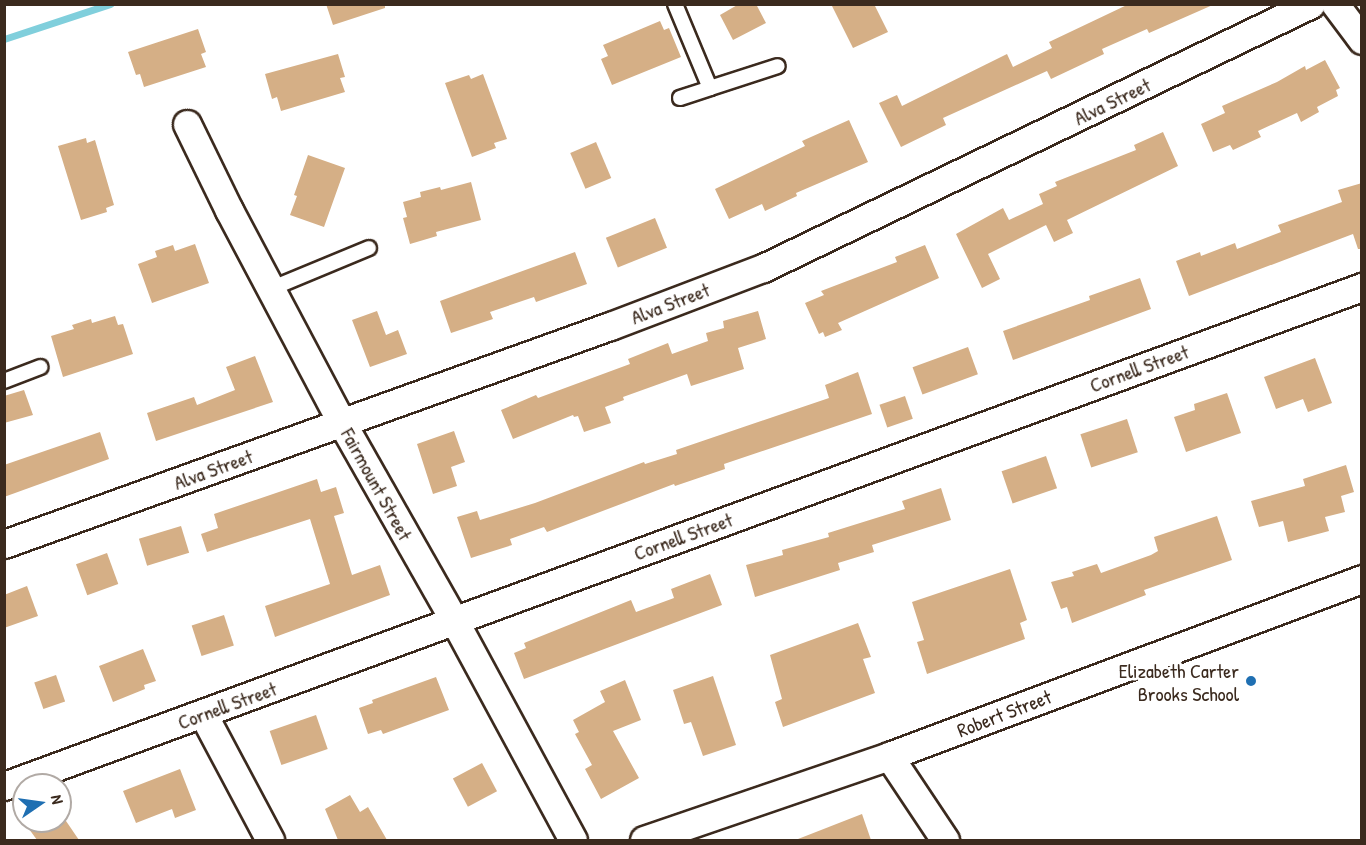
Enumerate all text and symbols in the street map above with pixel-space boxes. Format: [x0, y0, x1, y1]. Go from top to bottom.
street label: Alva Street [1070, 72, 1154, 130]
street label: Alva Street [627, 277, 713, 329]
street label: Cornell Street [1086, 339, 1192, 397]
street label: Fairmount Street [336, 424, 418, 544]
street label: Alva Street [170, 444, 256, 494]
street label: Cornell Street [630, 507, 736, 565]
place label: Elizabeth Carter Brooks School [1119, 658, 1239, 705]
marker: Elizabeth Carter Brooks School [1244, 674, 1258, 688]
street label: Cornell Street [174, 676, 280, 734]
street label: Robert Street [953, 684, 1055, 742]
north arrow [12, 773, 72, 833]
text: N [46, 793, 69, 806]

